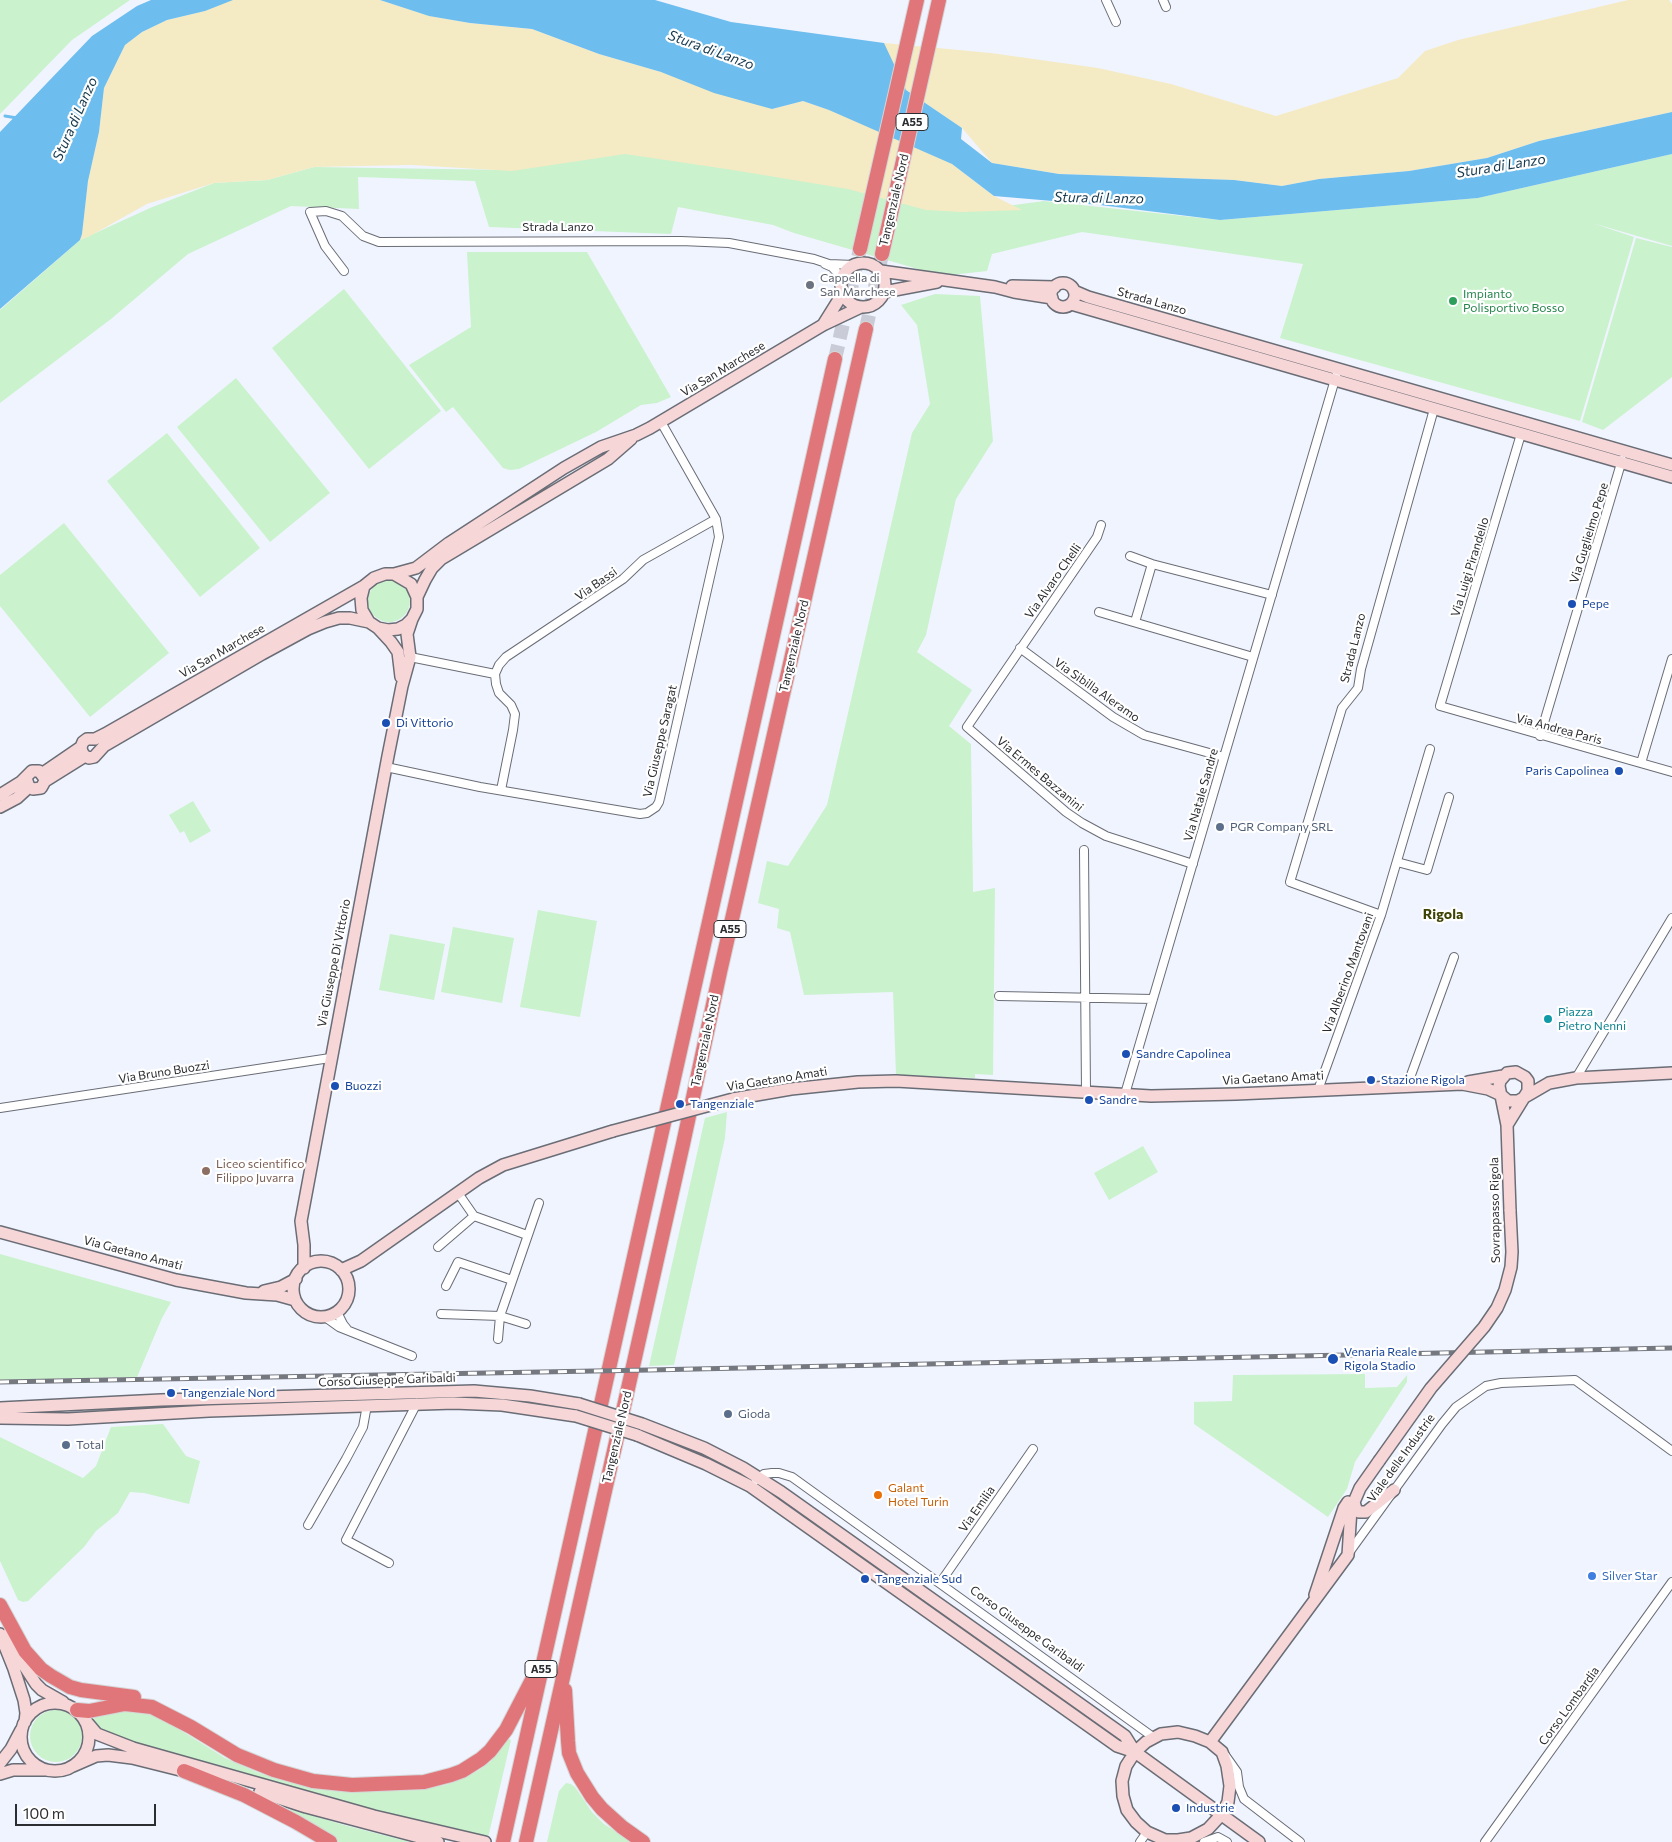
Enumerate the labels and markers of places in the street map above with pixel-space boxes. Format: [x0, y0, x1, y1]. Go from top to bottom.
place label: Cappella di San Marchese [820, 271, 896, 299]
marker: Cappella di San Marchese [804, 279, 816, 291]
place label: Impianto Polisportivo Bosso [1463, 287, 1564, 315]
marker: Impianto Polisportivo Bosso [1447, 295, 1459, 307]
place label: Pepe [1582, 597, 1609, 611]
marker: Pepe [1566, 598, 1578, 610]
place label: Di Vittorio [396, 716, 454, 730]
marker: Di Vittorio [380, 717, 392, 729]
place label: Paris Capolinea [1525, 764, 1609, 778]
marker: Paris Capolinea [1613, 765, 1625, 777]
place label: PGR Company SRL [1230, 820, 1333, 834]
marker: PGR Company SRL [1214, 821, 1226, 833]
place label: Piazza Pietro Nenni [1558, 1005, 1626, 1033]
marker: Piazza Pietro Nenni [1542, 1013, 1554, 1025]
place label: Sandre Capolinea [1136, 1047, 1231, 1061]
marker: Sandre Capolinea [1120, 1048, 1132, 1060]
place label: Stazione Rigola [1381, 1073, 1465, 1087]
marker: Stazione Rigola [1365, 1074, 1377, 1086]
place label: Buozzi [345, 1079, 382, 1093]
marker: Buozzi [329, 1080, 341, 1092]
place label: Sandre [1099, 1093, 1137, 1107]
marker: Sandre [1083, 1094, 1095, 1106]
place label: Tangenziale [690, 1097, 754, 1111]
marker: Tangenziale [674, 1098, 686, 1110]
place label: Liceo scientifico Filippo Juvarra [216, 1157, 304, 1185]
marker: Liceo scientifico Filippo Juvarra [200, 1165, 212, 1177]
place label: Venaria Reale Rigola Stadio [1344, 1345, 1417, 1373]
marker: Venaria Reale Rigola Stadio [1326, 1352, 1340, 1366]
place label: Tangenziale Nord [181, 1386, 275, 1400]
marker: Tangenziale Nord [165, 1387, 177, 1399]
place label: Gioda [738, 1407, 770, 1421]
marker: Gioda [722, 1408, 734, 1420]
place label: Total [76, 1438, 104, 1452]
marker: Total [60, 1439, 72, 1451]
place label: Galant Hotel Turin [888, 1481, 949, 1509]
marker: Galant Hotel Turin [872, 1489, 884, 1501]
place label: Silver Star [1602, 1569, 1657, 1583]
marker: Silver Star [1586, 1570, 1598, 1582]
place label: Tangenziale Sud [875, 1572, 962, 1586]
marker: Tangenziale Sud [859, 1573, 871, 1585]
place label: Industrie [1186, 1801, 1234, 1815]
marker: Industrie [1170, 1802, 1182, 1814]

